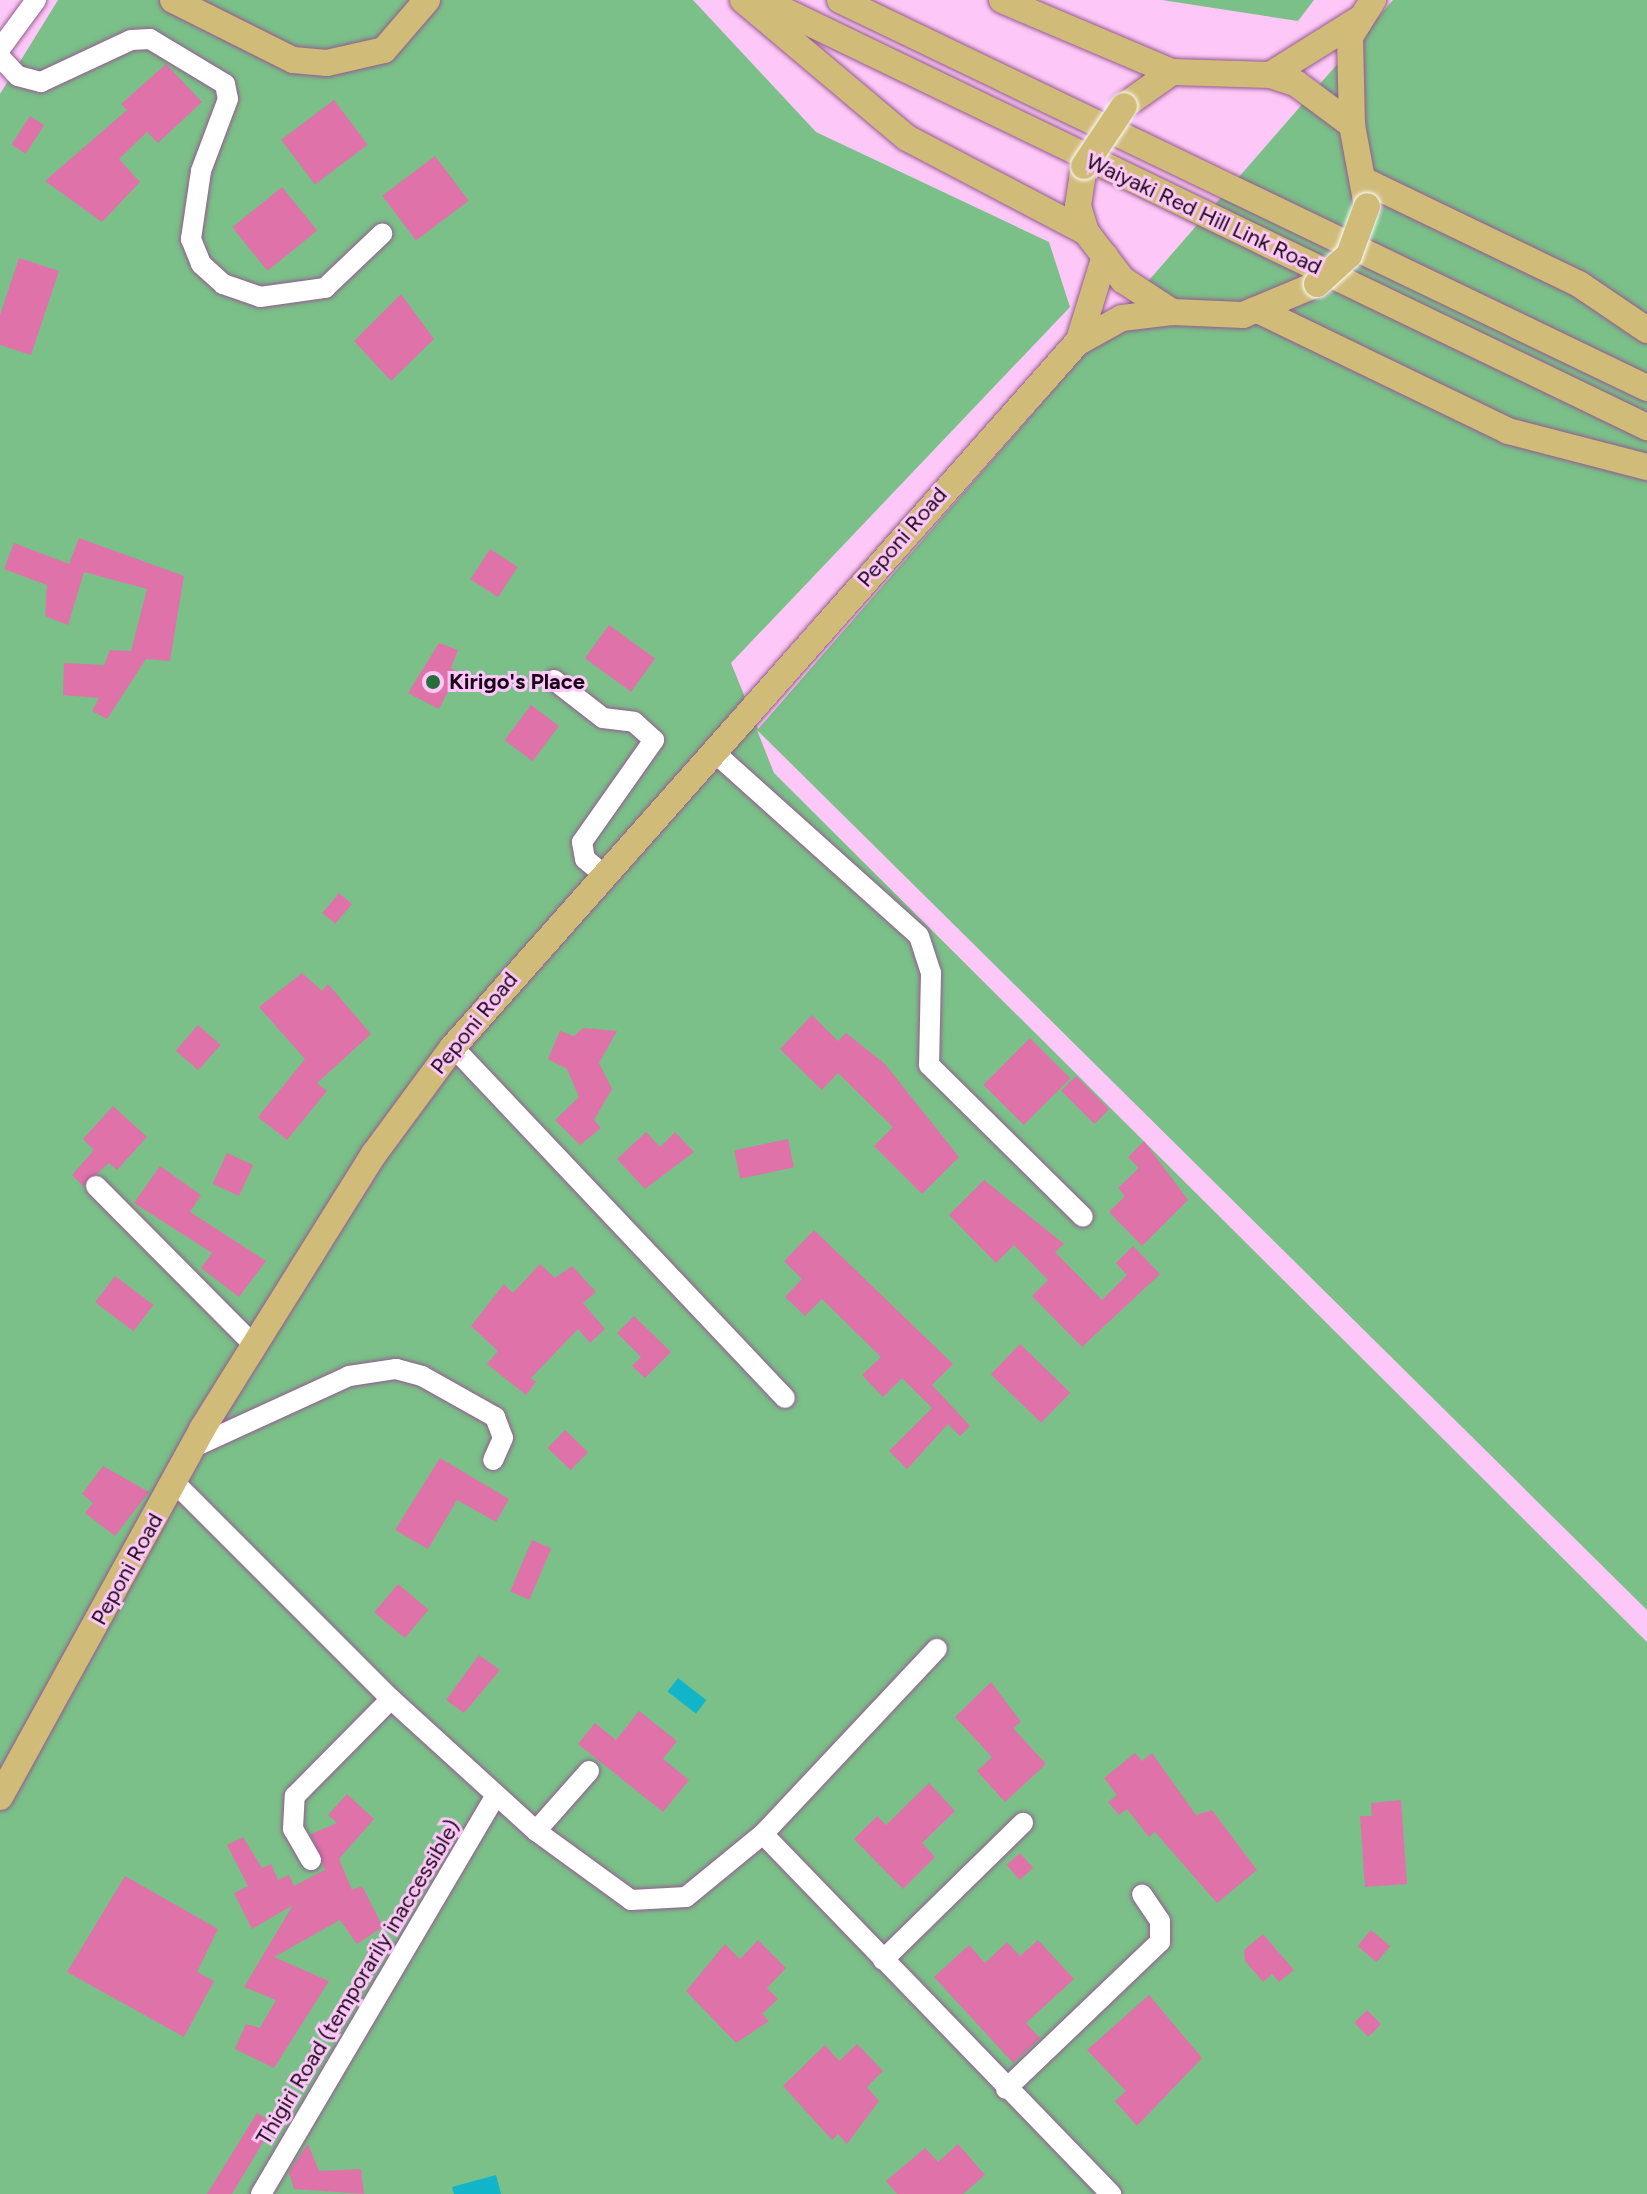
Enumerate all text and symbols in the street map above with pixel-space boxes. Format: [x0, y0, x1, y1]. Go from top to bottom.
street label: Waiyaki Red Hill Link Road [1082, 148, 1326, 280]
street label: Peponi Road [851, 482, 953, 592]
place label: Kirigo's Place [449, 669, 585, 695]
marker: Kirigo's Place [424, 673, 442, 691]
street label: Peponi Road [425, 967, 523, 1079]
street label: Peponi Road [85, 1508, 169, 1630]
street label: Thigiri Road (temporarily inaccessible) [250, 1815, 466, 2149]

